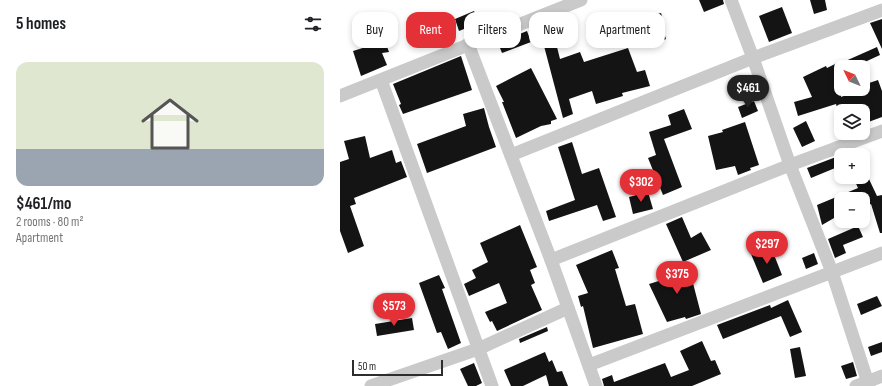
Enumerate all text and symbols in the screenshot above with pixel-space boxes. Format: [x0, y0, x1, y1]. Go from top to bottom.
chip: Buy [352, 12, 398, 48]
chip: Rent [406, 12, 456, 48]
chip: Filters [464, 12, 521, 48]
chip: New [529, 12, 578, 48]
chip: Apartment [586, 12, 665, 48]
icon: filters [302, 13, 324, 35]
text: 5 homes [16, 14, 66, 34]
north arrow [834, 60, 870, 96]
map controls [834, 60, 870, 228]
pin: $461 [724, 75, 772, 109]
text: $461 [736, 80, 760, 96]
icon: home [134, 88, 206, 160]
button: layers [834, 104, 870, 140]
button: + [834, 148, 870, 184]
pin: $302 [617, 169, 665, 203]
text: $302 [629, 174, 653, 190]
button: − [834, 192, 870, 228]
text: $461/mo [16, 194, 71, 214]
text: 2 rooms · 80 m² [16, 214, 83, 230]
text: Apartment [16, 230, 63, 246]
pin: $297 [743, 231, 791, 265]
text: $297 [755, 236, 779, 252]
pin: $375 [653, 261, 701, 295]
text: $375 [665, 266, 689, 282]
pin: $573 [370, 293, 418, 327]
text: $573 [382, 298, 406, 314]
scale bar [352, 358, 443, 377]
text: 50 m [358, 360, 376, 373]

